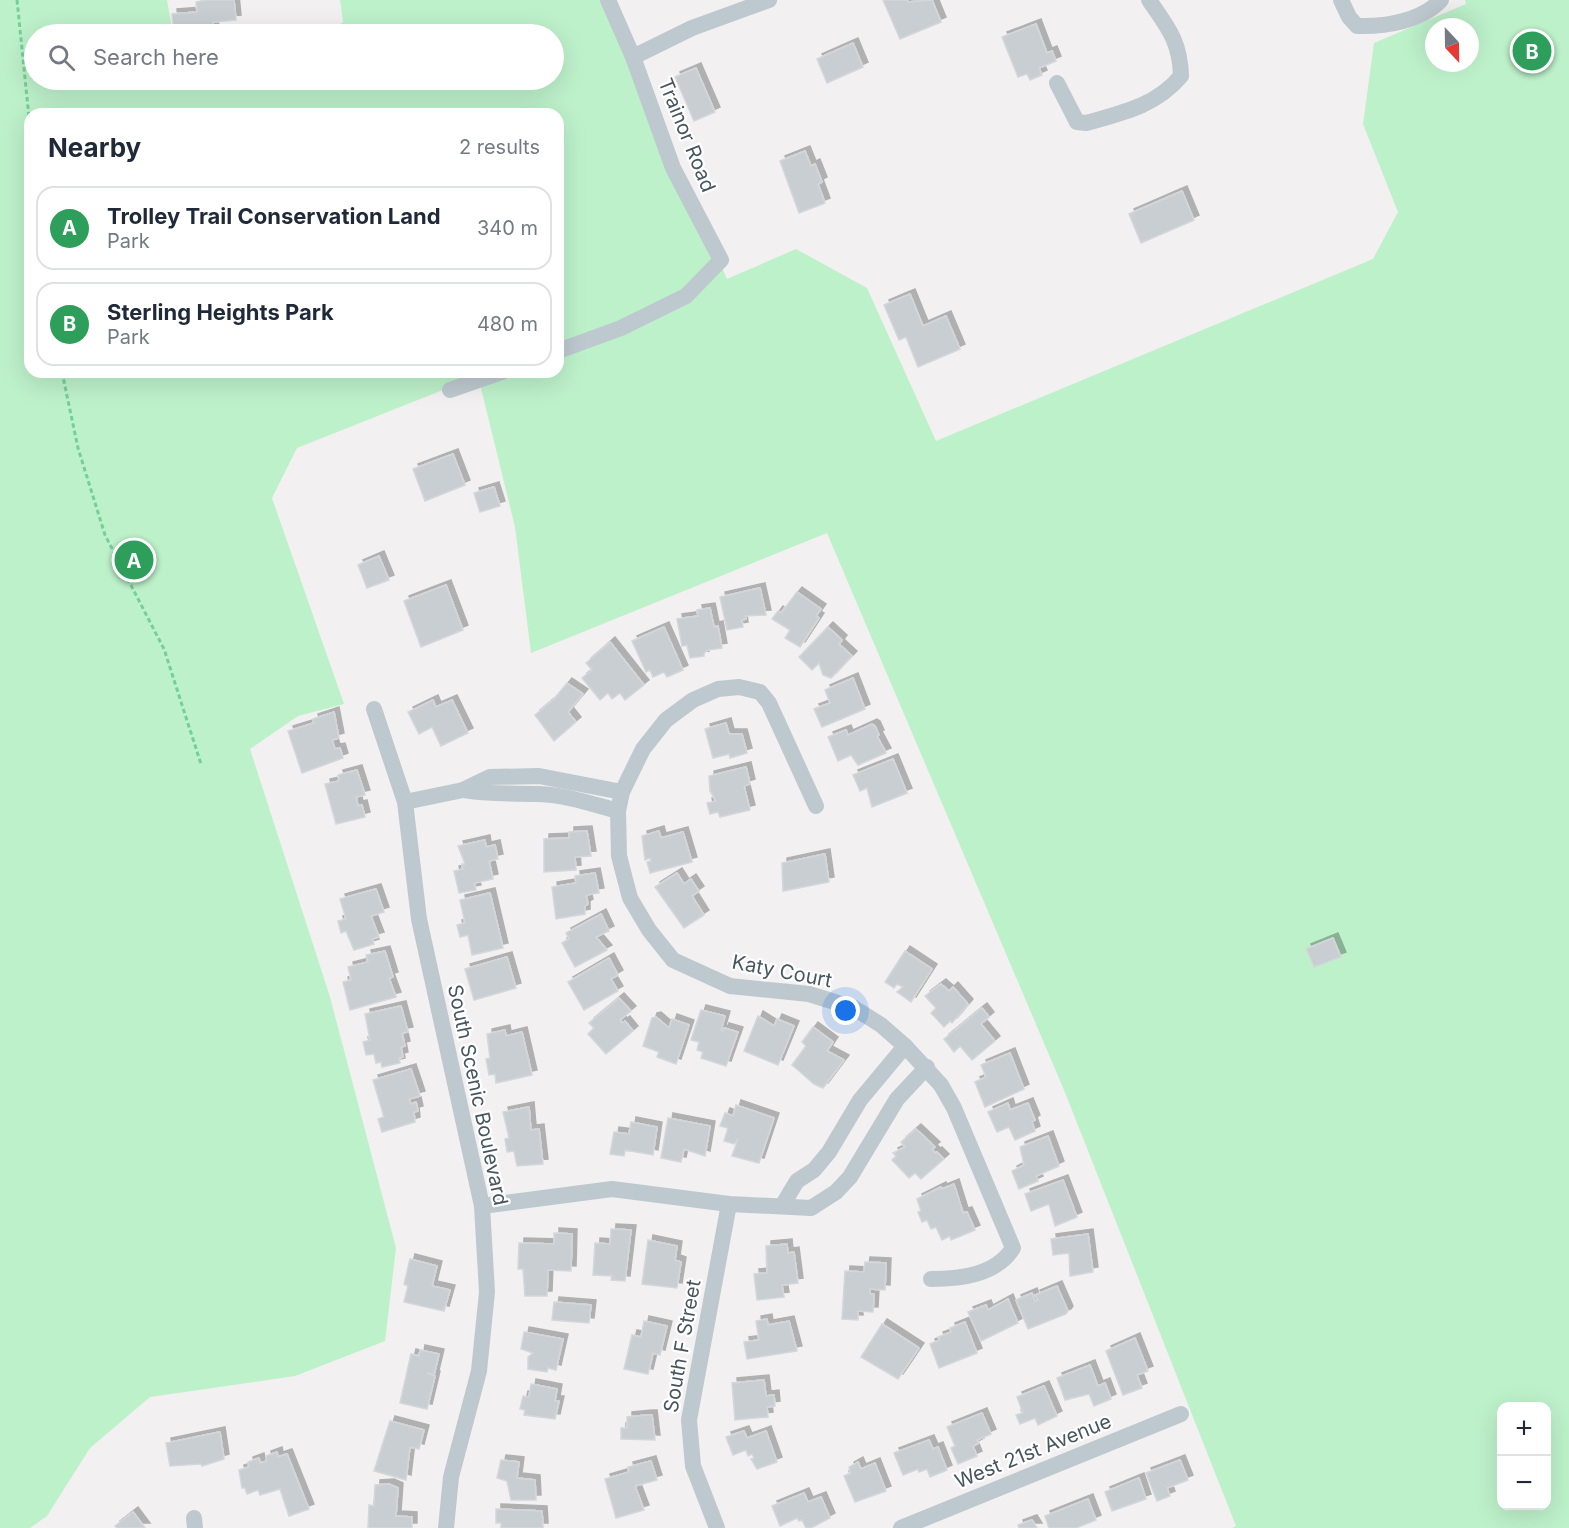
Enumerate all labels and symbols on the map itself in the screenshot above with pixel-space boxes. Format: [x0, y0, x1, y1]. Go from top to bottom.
north arrow [1425, 18, 1479, 72]
pin: B [1512, 28, 1552, 74]
street label: Trainor Road [653, 75, 721, 195]
pin: A [114, 538, 154, 582]
street label: Katy Court [730, 950, 834, 993]
street label: South Scenic Boulevard [443, 982, 513, 1208]
your location [831, 996, 860, 1025]
street label: South F Street [659, 1277, 706, 1414]
street label: West 21st Avenue [951, 1409, 1115, 1493]

